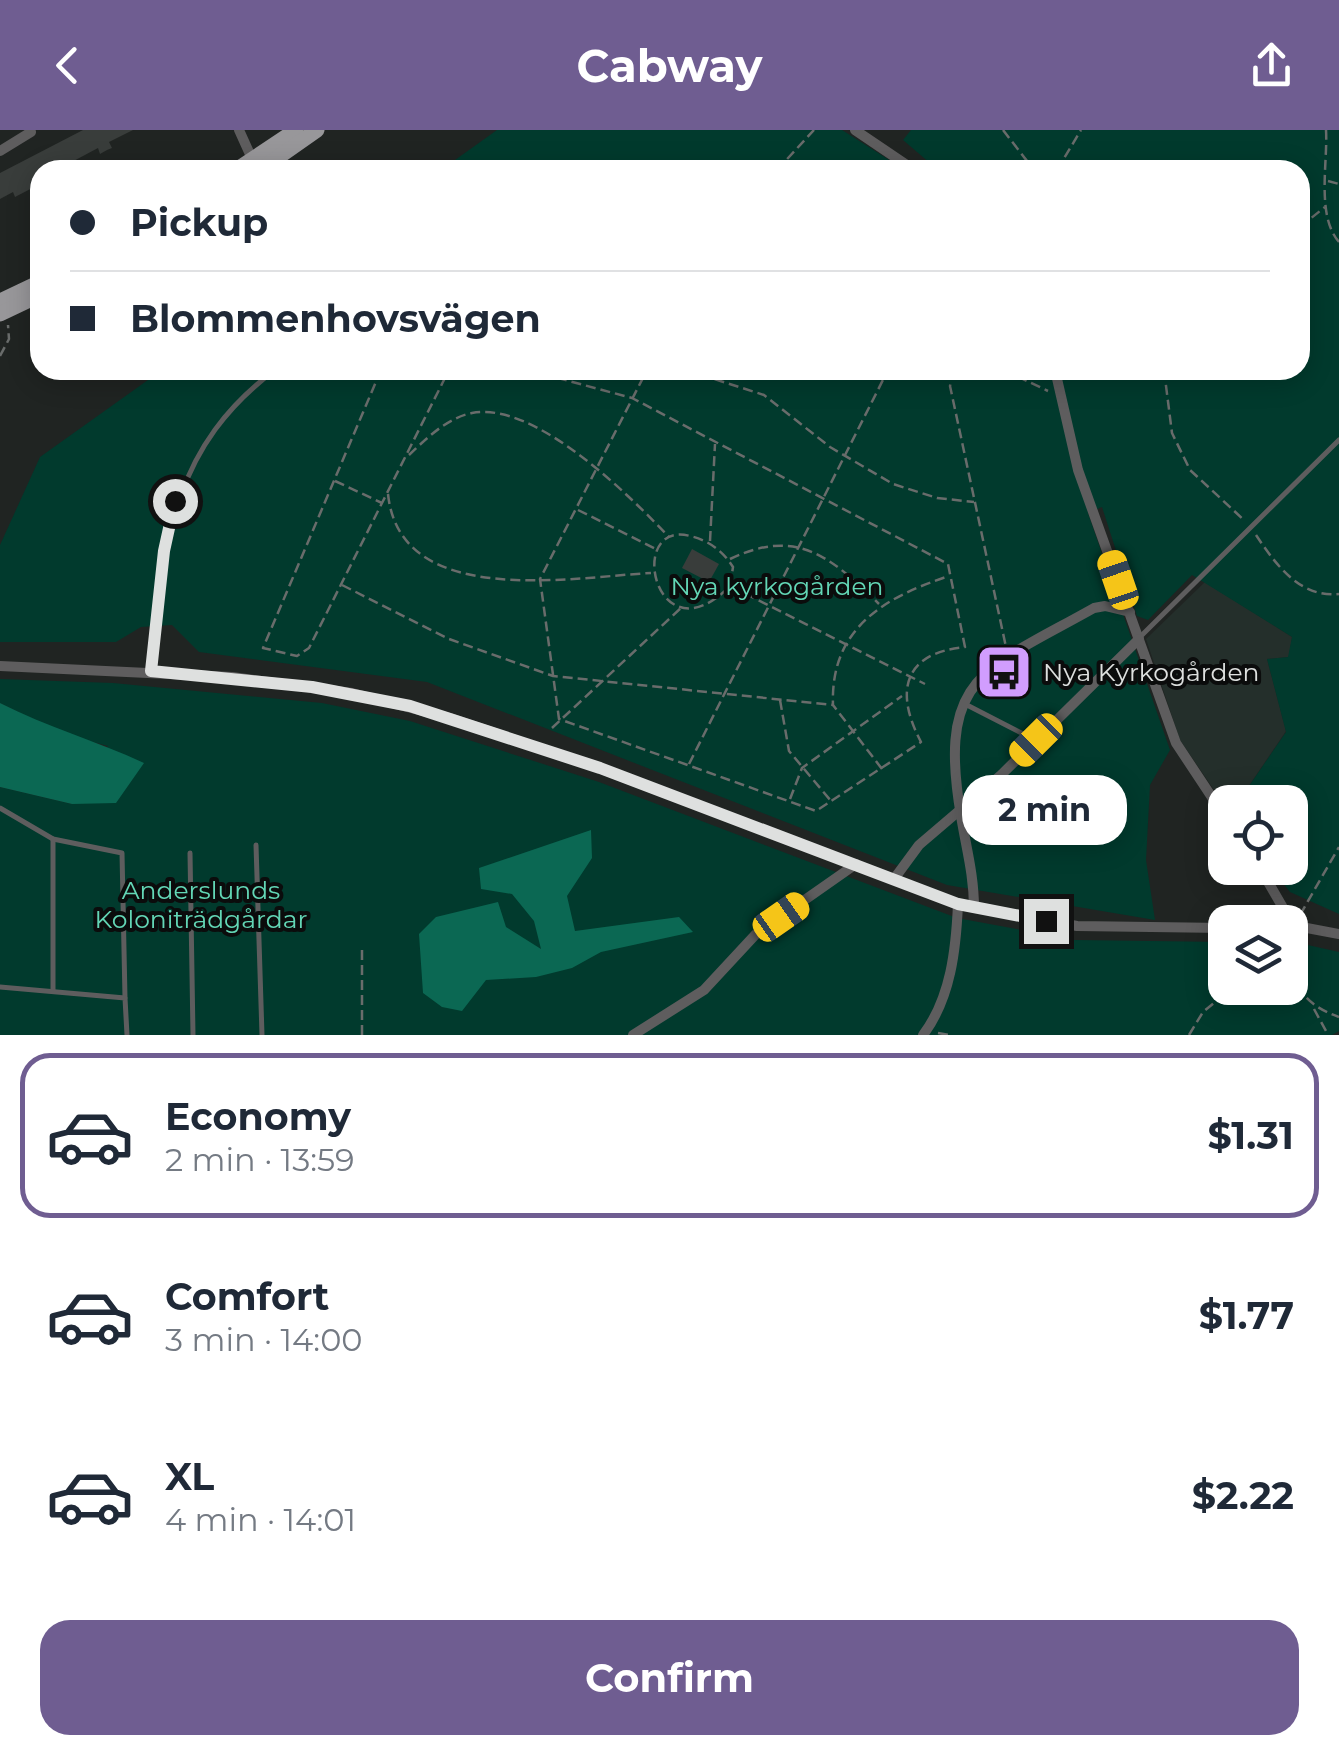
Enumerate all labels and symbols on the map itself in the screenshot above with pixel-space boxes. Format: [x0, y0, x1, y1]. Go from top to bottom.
route start [153, 479, 198, 524]
car [1094, 547, 1142, 613]
park label: Nya kyrkogården [670, 571, 884, 601]
bus stop icon: Nya Kyrkogården [974, 642, 1034, 702]
place label: Nya Kyrkogården [1043, 657, 1259, 687]
car [1004, 708, 1068, 772]
callout: 2 min [964, 776, 1128, 846]
park label: Anderslunds Koloniträdgårdar [95, 875, 307, 934]
car [748, 888, 814, 946]
route end [1024, 899, 1069, 944]

